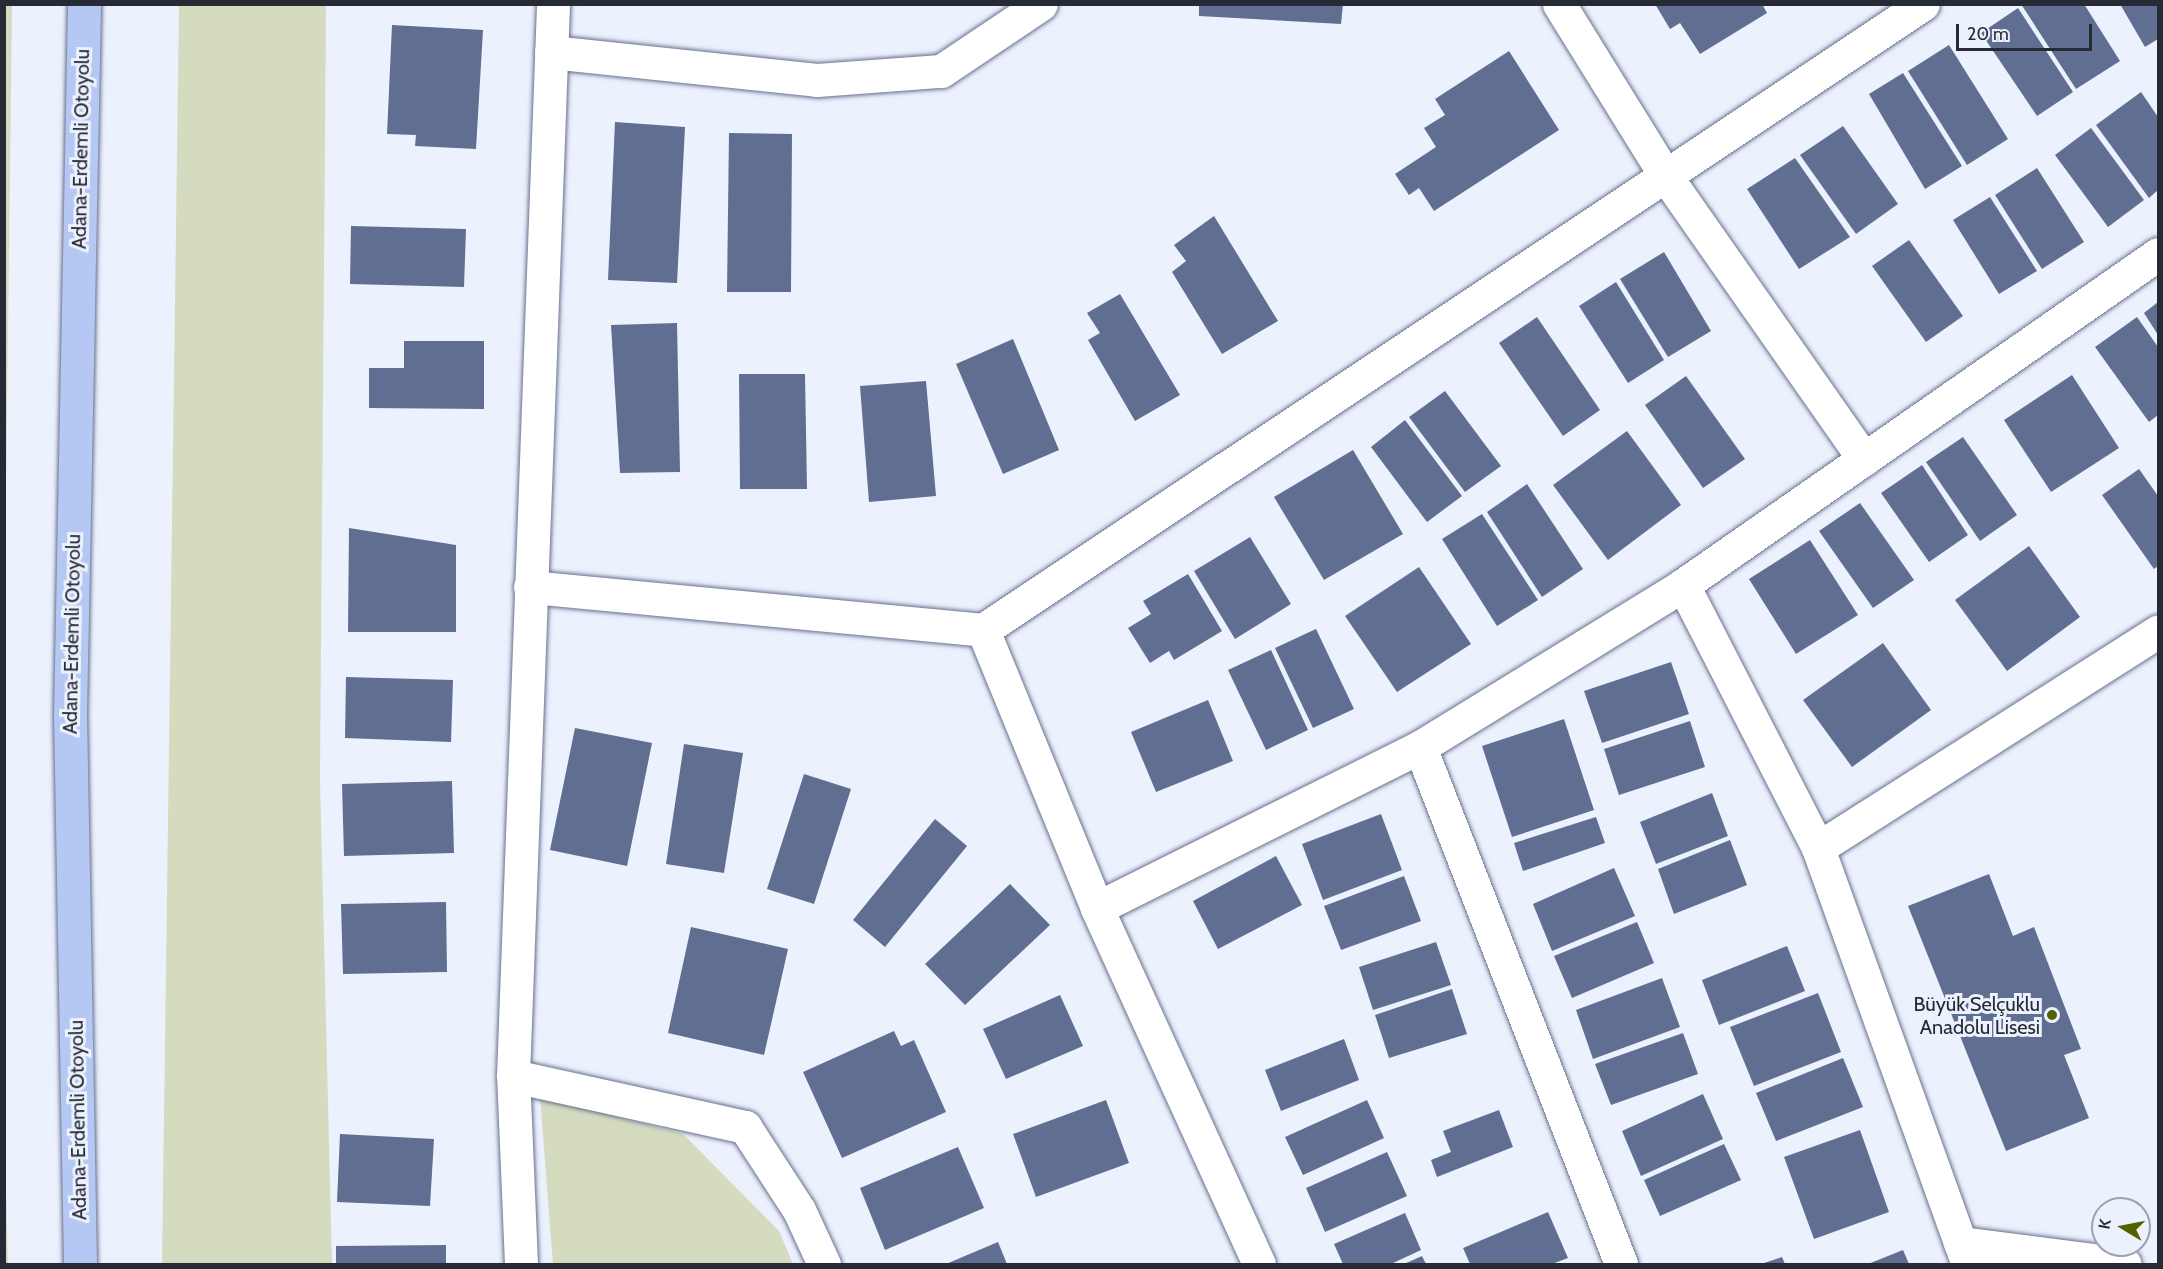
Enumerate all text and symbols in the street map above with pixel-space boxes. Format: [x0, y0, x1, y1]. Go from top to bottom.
scale bar [1959, 12, 2096, 50]
text: 20 m [1967, 23, 2009, 45]
street label: Adana-Erdemli Otoyolu [67, 49, 95, 249]
street label: Adana-Erdemli Otoyolu [58, 534, 86, 734]
place label: Büyük Selçuklu Anadolu Lisesi [1913, 992, 2040, 1039]
marker: Büyük Selçuklu Anadolu Lisesi [2045, 1008, 2059, 1022]
street label: Adana-Erdemli Otoyolu [64, 1020, 92, 1220]
north arrow [2091, 1197, 2151, 1257]
text: K [2095, 1218, 2115, 1231]

